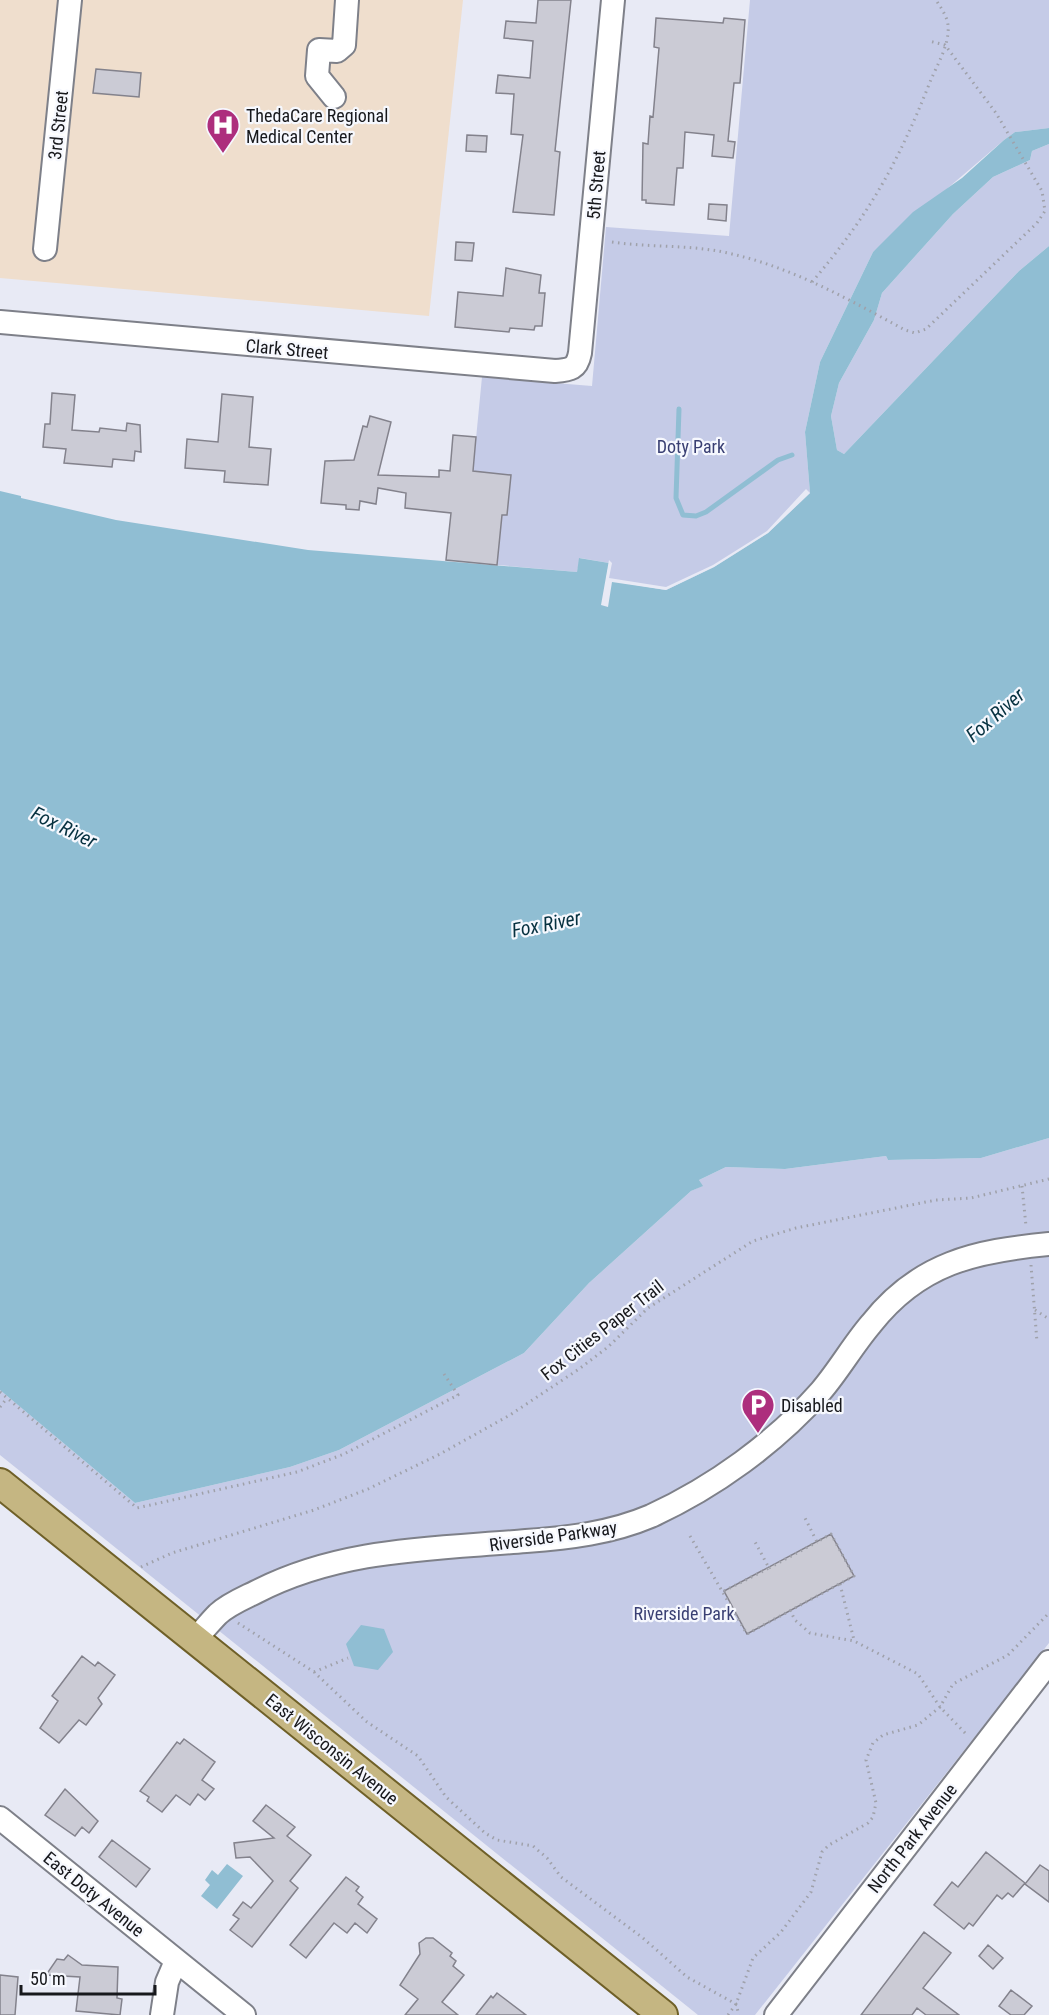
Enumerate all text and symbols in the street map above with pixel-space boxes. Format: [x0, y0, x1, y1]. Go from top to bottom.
street label: 3rd Street [44, 89, 72, 161]
place label: ThedaCare Regional Medical Center [246, 105, 388, 147]
hospital icon: ThedaCare Regional Medical Center [205, 107, 241, 154]
street label: 5th Street [583, 150, 609, 220]
street label: Clark Street [245, 335, 329, 363]
park label: Doty Park [657, 436, 725, 457]
water label: Fox River [961, 682, 1030, 747]
water label: Fox River [27, 801, 102, 854]
water label: Fox River [510, 905, 584, 942]
street label: Fox Cities Paper Trail [537, 1276, 667, 1384]
parking icon: Disabled [740, 1387, 776, 1434]
place label: Disabled [781, 1395, 843, 1416]
street label: Riverside Parkway [488, 1517, 619, 1555]
park label: Riverside Park [633, 1603, 735, 1624]
street label: East Wisconsin Avenue [262, 1689, 402, 1809]
street label: North Park Avenue [863, 1779, 961, 1897]
street label: East Doty Avenue [39, 1847, 149, 1941]
scale bar [21, 1958, 154, 1996]
text: 50 m [30, 1968, 65, 1989]

